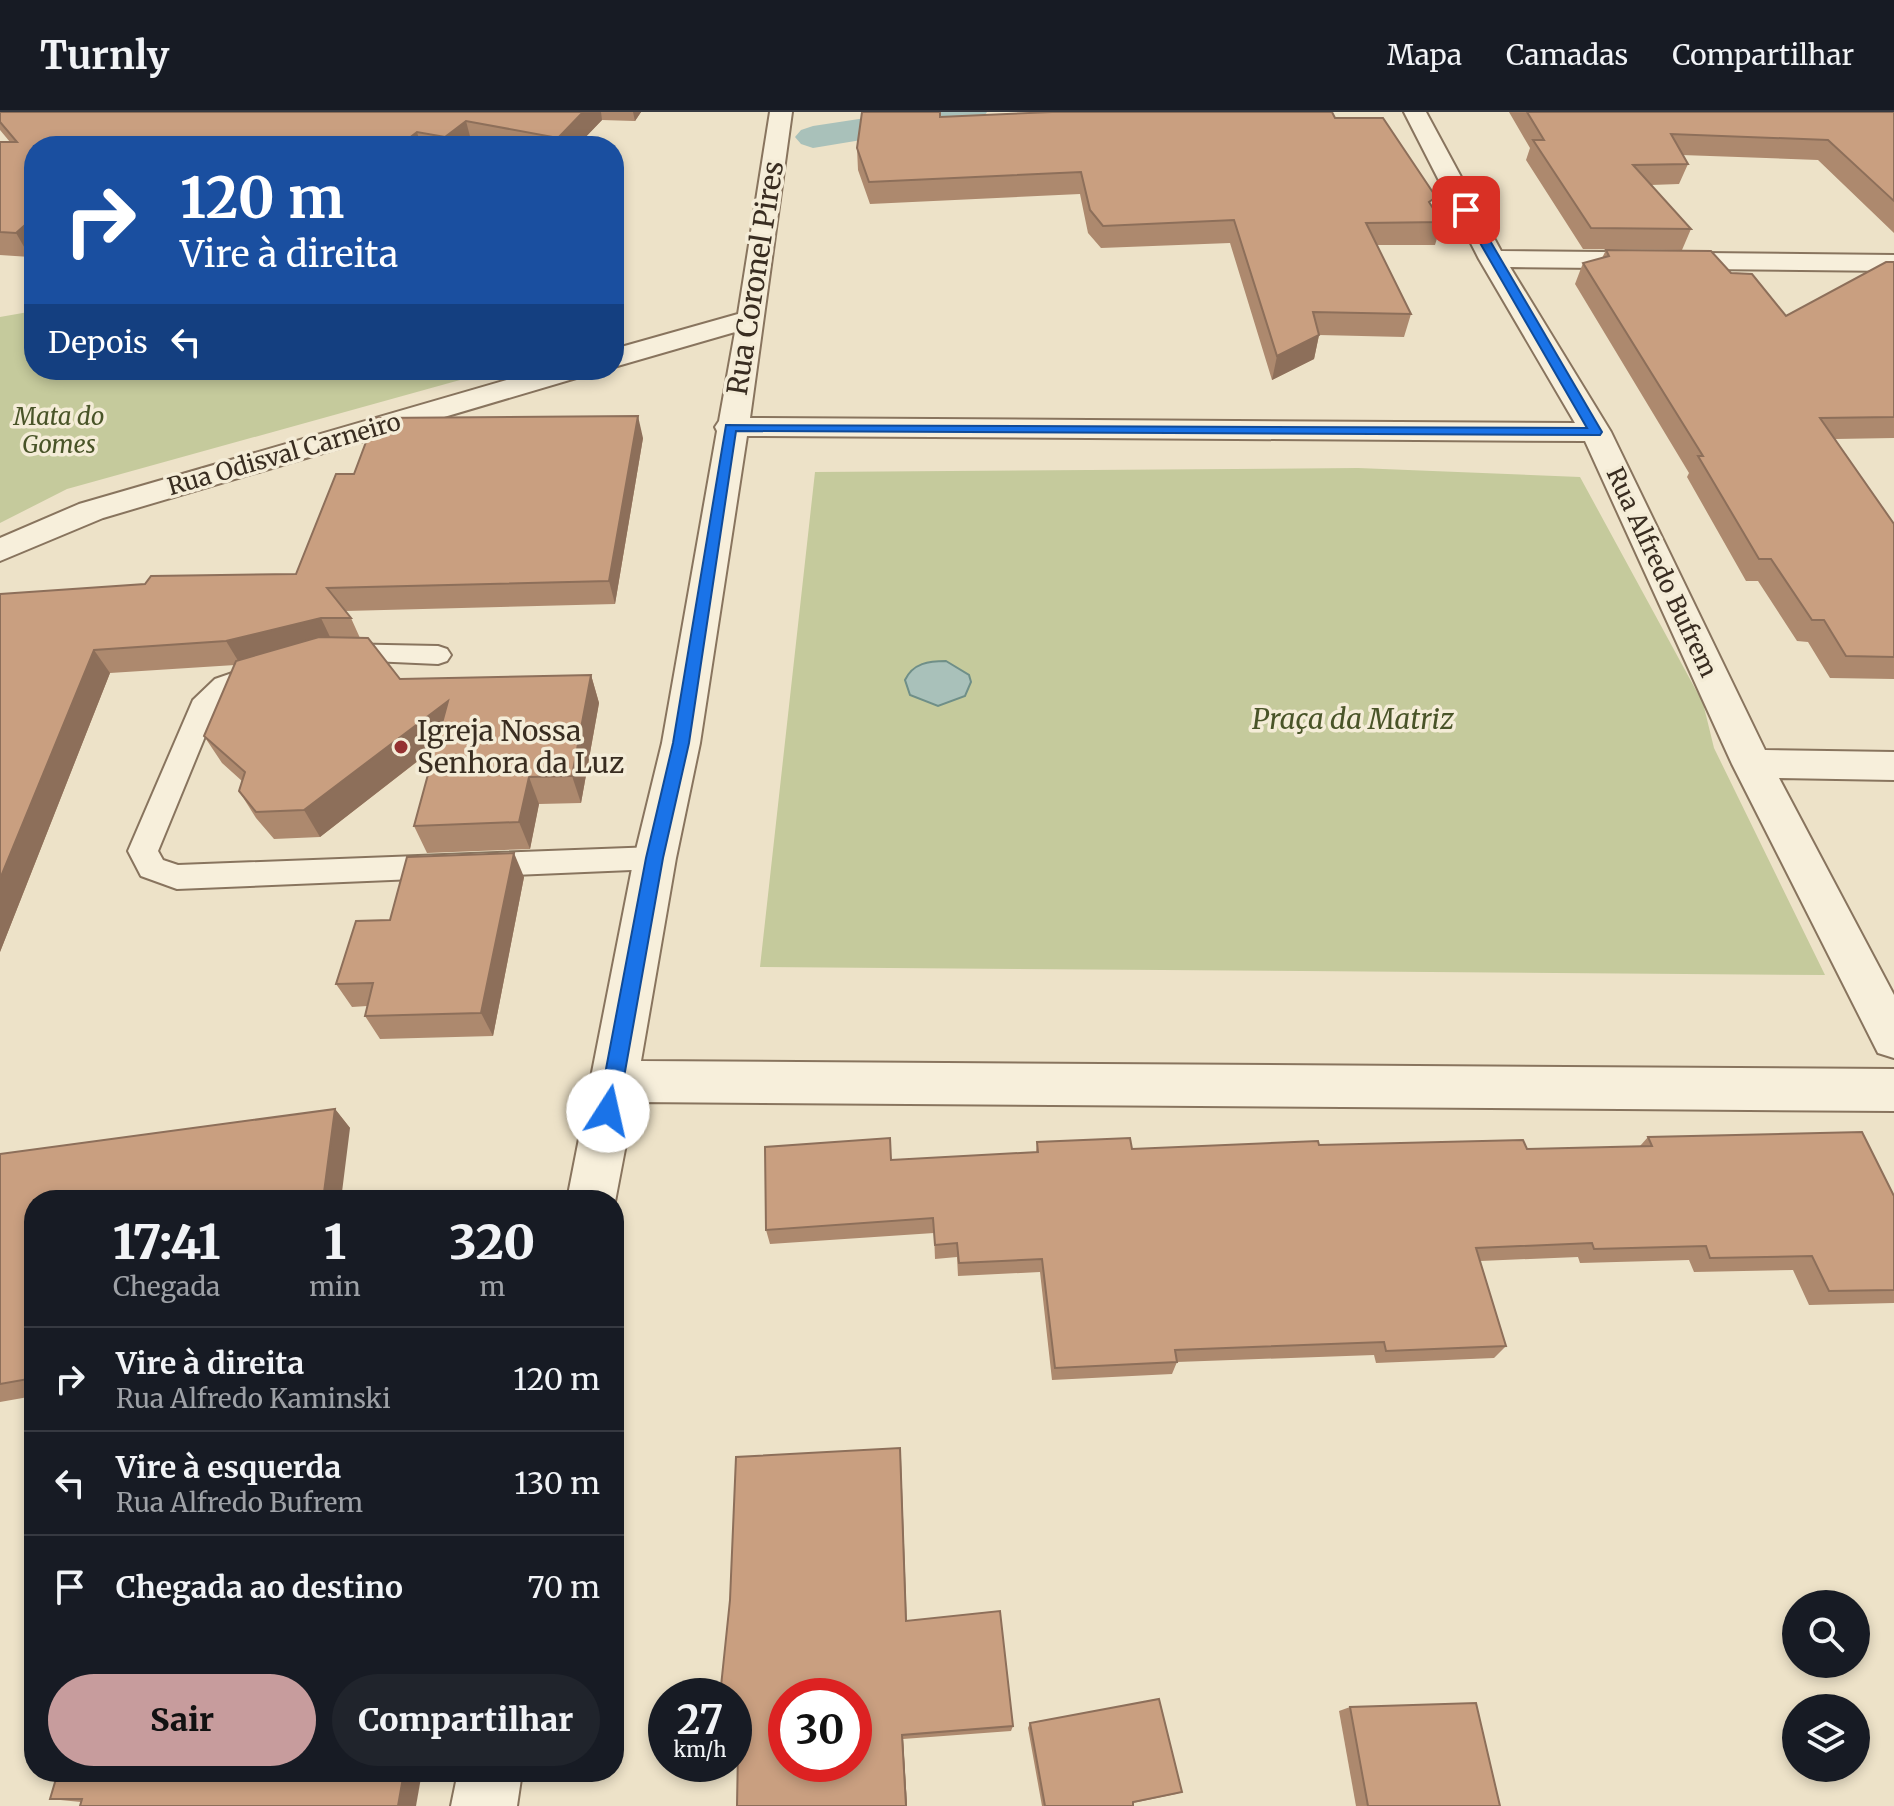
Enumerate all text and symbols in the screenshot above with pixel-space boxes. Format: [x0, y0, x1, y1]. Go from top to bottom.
text: Turnly [40, 32, 169, 79]
text: Mapa [1387, 37, 1462, 73]
text: Camadas [1506, 37, 1628, 73]
text: Compartilhar [1672, 37, 1854, 73]
street label: Rua Coronel Pires [719, 158, 791, 398]
text: 120 m [180, 163, 344, 233]
icon: right [48, 168, 152, 272]
pin [1432, 176, 1500, 244]
icon: arrive [1444, 188, 1488, 232]
text: Vire à direita [180, 232, 398, 277]
icon: left [164, 320, 208, 364]
text: Depois [48, 323, 148, 361]
park label: Mata do Gomes [13, 401, 104, 460]
street label: Rua Odisval Carneiro [164, 406, 404, 502]
street label: Rua Alfredo Bufrem [1600, 462, 1724, 682]
park label: Praça da Matriz [1252, 701, 1455, 737]
place label: Igreja Nossa Senhora da Luz [417, 713, 624, 781]
marker: Igreja Nossa Senhora da Luz [392, 738, 410, 756]
position arrow [566, 1069, 650, 1153]
text: 17:41 [113, 1212, 220, 1272]
text: 1 [324, 1212, 346, 1272]
text: 320 [449, 1212, 535, 1272]
text: Chegada [113, 1270, 220, 1303]
text: min [309, 1270, 361, 1303]
text: m [479, 1270, 505, 1303]
text: Vire à direita [116, 1344, 304, 1382]
icon: right [48, 1357, 92, 1401]
text: 120 m [513, 1360, 600, 1398]
text: Rua Alfredo Kaminski [116, 1382, 391, 1415]
text: Vire à esquerda [116, 1448, 341, 1486]
icon: left [48, 1461, 92, 1505]
text: 130 m [514, 1464, 600, 1502]
text: Rua Alfredo Bufrem [116, 1486, 363, 1519]
icon: arrive [48, 1565, 92, 1609]
text: Chegada ao destino [116, 1568, 403, 1606]
text: 70 m [527, 1568, 600, 1606]
map controls [1782, 1590, 1870, 1782]
button: search [1782, 1590, 1870, 1678]
button: Sair [48, 1674, 316, 1766]
button: Compartilhar [332, 1674, 600, 1766]
speed limit sign: 30 [768, 1678, 872, 1782]
button: layers [1782, 1694, 1870, 1782]
text: 27 [677, 1695, 723, 1745]
text: km/h [674, 1737, 726, 1762]

